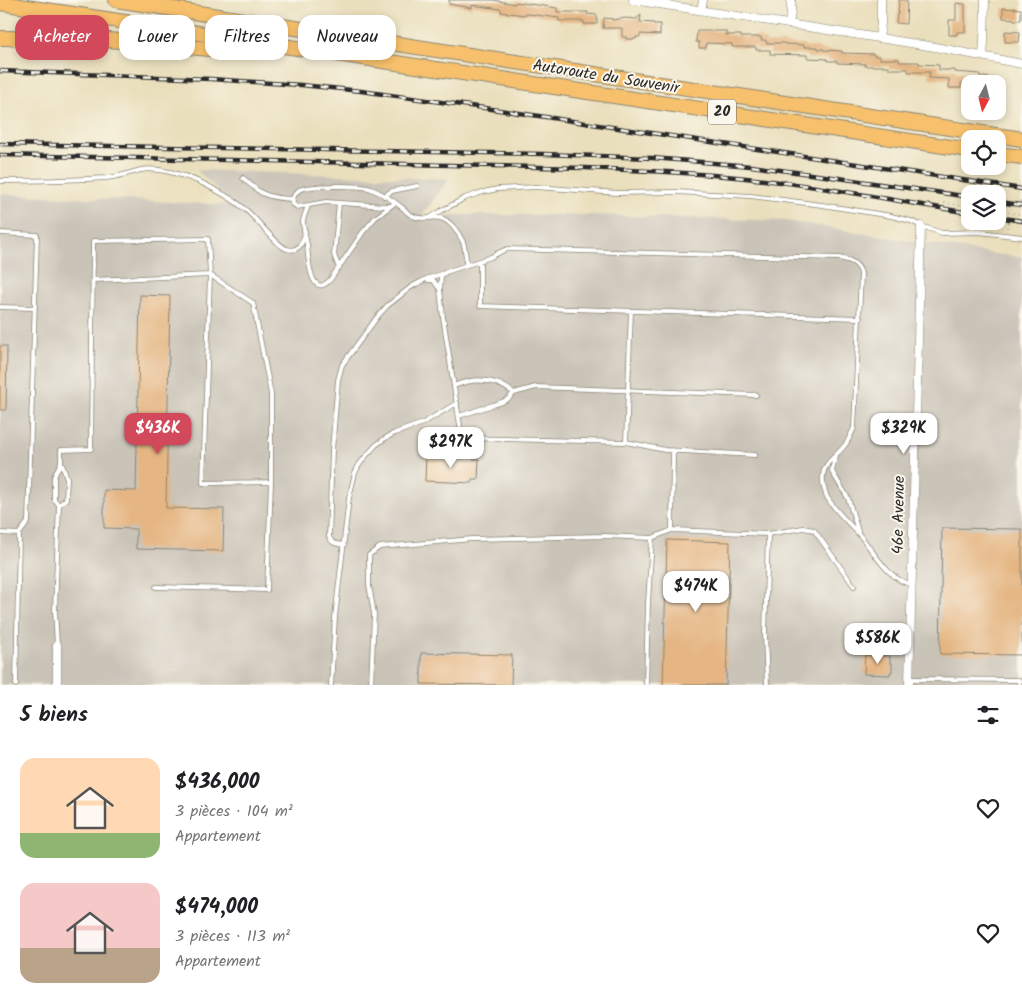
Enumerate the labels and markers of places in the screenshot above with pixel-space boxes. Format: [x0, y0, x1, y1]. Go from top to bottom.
pin: $436K [123, 412, 193, 455]
pin: $329K [869, 412, 939, 455]
pin: $297K [416, 426, 486, 469]
pin: $474K [661, 570, 731, 613]
pin: $586K [843, 622, 913, 665]

